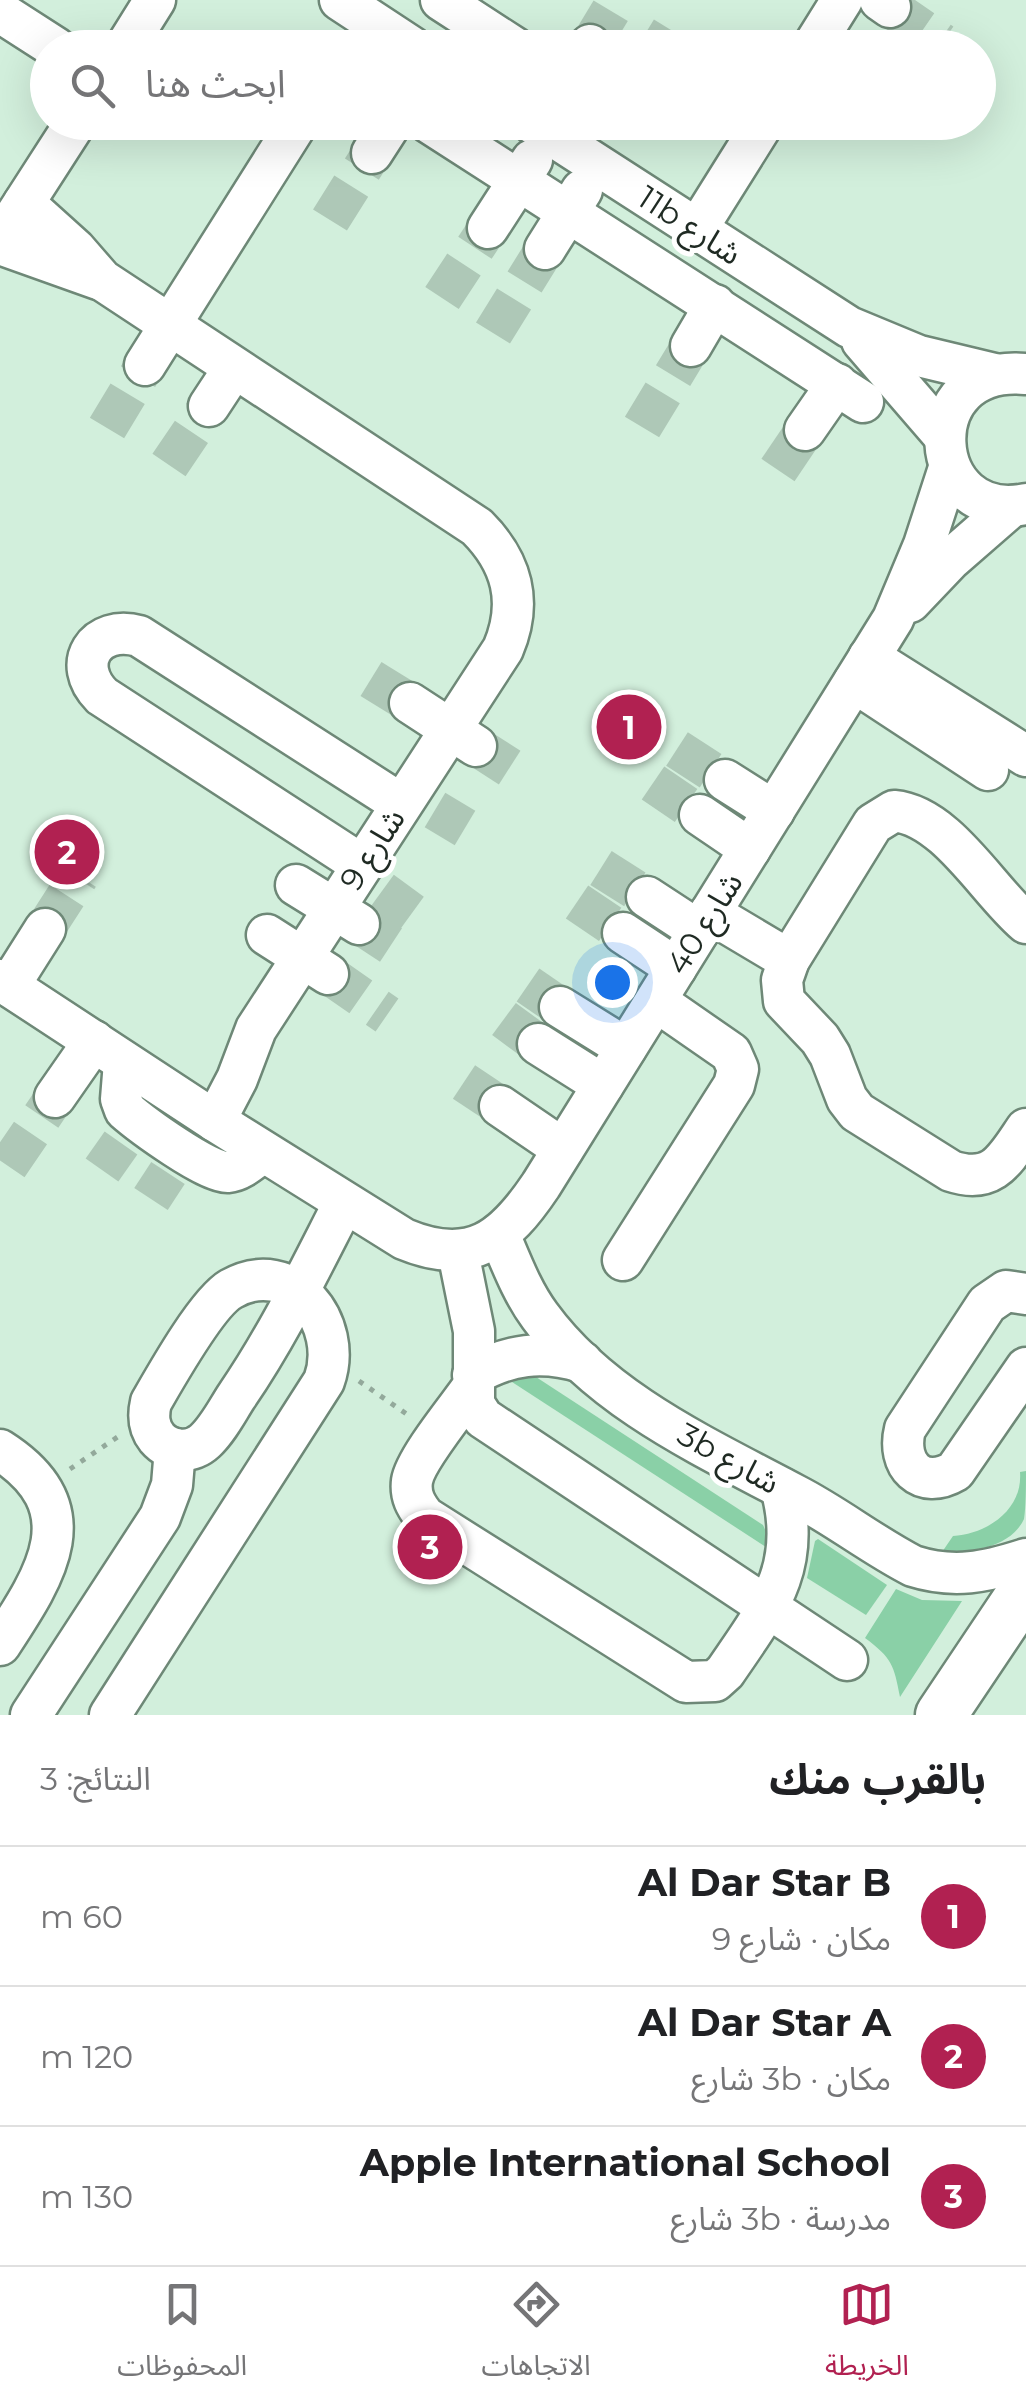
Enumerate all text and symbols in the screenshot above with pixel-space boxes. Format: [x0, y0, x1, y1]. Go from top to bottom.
search box [30, 30, 996, 140]
icon: search [65, 58, 120, 113]
text: ابحث هنا [145, 60, 286, 107]
street label: 11b شارع [628, 177, 749, 277]
pin: 1 [596, 690, 662, 764]
street label: شارع 9 [331, 801, 417, 900]
pin: 2 [34, 814, 100, 890]
street label: شارع 40 [657, 865, 755, 984]
your location [587, 957, 638, 1008]
street label: 3b شارع [669, 1414, 787, 1506]
pin: 3 [398, 1510, 462, 1584]
text: بالقرب منك [769, 1753, 986, 1805]
text: النتائج: 3 [40, 1759, 151, 1798]
text: Al Dar Star B [638, 1859, 891, 1906]
text: 60 m [40, 1897, 123, 1936]
text: 1 [947, 1897, 960, 1936]
text: مكان · شارع 9 [712, 1919, 891, 1958]
text: Al Dar Star A [638, 1999, 891, 2046]
text: 120 m [40, 2037, 133, 2076]
text: 2 [944, 2037, 963, 2076]
text: مكان · 3b شارع [691, 2059, 891, 2098]
text: Apple International School [360, 2139, 891, 2186]
text: 130 m [40, 2177, 133, 2216]
text: 3 [944, 2177, 963, 2216]
text: مدرسة · 3b شارع [670, 2199, 891, 2238]
tab: المحفوظات [117, 2277, 247, 2396]
tab: الاتجاهات [481, 2277, 591, 2396]
tab: الخريطة [825, 2277, 909, 2396]

